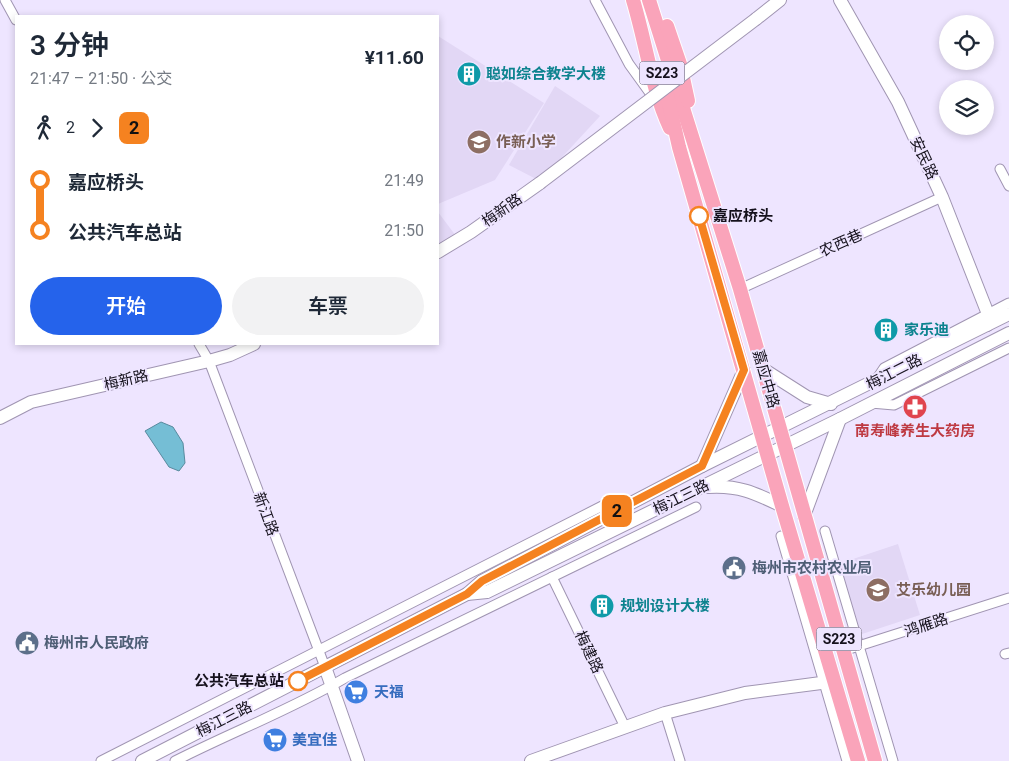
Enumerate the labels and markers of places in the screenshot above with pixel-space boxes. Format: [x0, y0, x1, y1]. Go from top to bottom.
building icon: 聪如综合教学大楼 [456, 61, 482, 87]
place label: 聪如综合教学大楼 [486, 65, 606, 83]
school or university icon: 作新小学 [466, 129, 492, 155]
place label: 作新小学 [496, 133, 556, 151]
marker: 嘉应桥头 [689, 206, 709, 226]
place label: 嘉应桥头 [713, 207, 773, 225]
building icon: 家乐迪 [873, 317, 899, 343]
place label: 家乐迪 [904, 321, 949, 339]
pharmacy icon: 南寿峰养生大药房 [902, 394, 928, 420]
place label: 南寿峰养生大药房 [855, 422, 975, 440]
public building icon: 梅州市农村农业局 [721, 555, 747, 581]
place label: 梅州市农村农业局 [752, 559, 872, 577]
school or university icon: 艾乐幼儿园 [865, 577, 891, 603]
place label: 艾乐幼儿园 [896, 581, 971, 599]
building icon: 规划设计大楼 [589, 593, 615, 619]
place label: 规划设计大楼 [620, 597, 710, 615]
public building icon: 梅州市人民政府 [14, 630, 40, 656]
place label: 梅州市人民政府 [44, 634, 149, 652]
marker: 公共汽车总站 [288, 671, 308, 691]
place label: 公共汽车总站 [194, 672, 284, 690]
supermarket icon: 天福 [343, 679, 369, 705]
place label: 天福 [374, 683, 404, 701]
supermarket icon: 美宜佳 [262, 727, 288, 753]
place label: 美宜佳 [292, 731, 337, 749]

